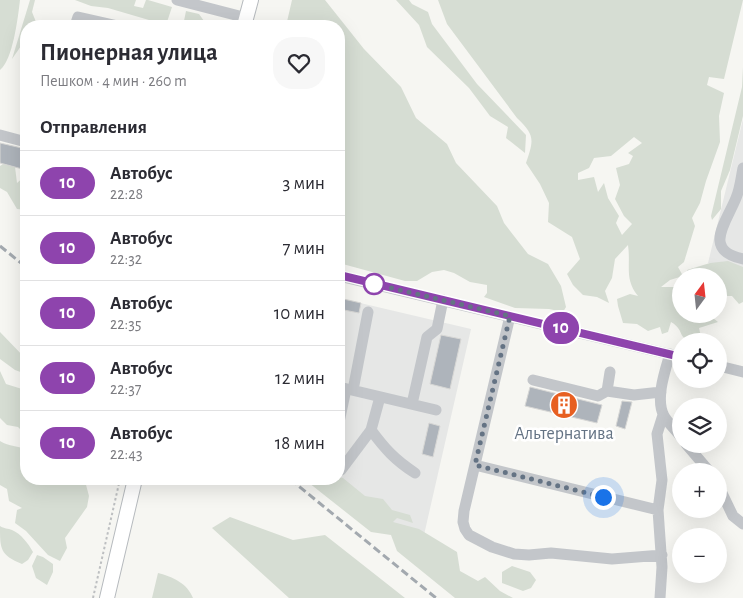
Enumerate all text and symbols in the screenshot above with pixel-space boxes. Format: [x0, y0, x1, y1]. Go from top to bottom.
button: heart [273, 37, 325, 89]
text: Пионерная улица [40, 41, 218, 65]
text: Пешком · 4 мин · 260 m [40, 73, 187, 89]
text: Отправления [40, 118, 147, 137]
text: Автобус [110, 164, 173, 183]
text: 10 [60, 174, 75, 192]
text: 3 мин [282, 174, 325, 193]
text: 22:28 [110, 186, 143, 202]
text: Автобус [110, 229, 173, 248]
text: 10 [60, 239, 75, 257]
text: 7 мин [282, 239, 325, 258]
text: 22:32 [110, 251, 142, 267]
north arrow [672, 268, 728, 322]
map controls [672, 268, 727, 583]
unlabelled marker [363, 273, 385, 295]
text: Автобус [110, 294, 173, 313]
text: 10 [60, 304, 75, 322]
text: 10 мин [274, 304, 325, 323]
line badge: 10 [538, 312, 584, 344]
text: 22:35 [110, 316, 142, 332]
text: 10 [553, 319, 569, 337]
button: locate [672, 333, 727, 388]
text: Автобус [110, 359, 173, 378]
text: 10 [60, 369, 75, 387]
text: 12 мин [275, 369, 325, 388]
text: 22:37 [110, 381, 142, 397]
building icon: Альтернатива [549, 390, 579, 420]
button: layers [672, 398, 727, 453]
text: Автобус [110, 424, 173, 443]
place label: Альтернатива [514, 425, 614, 443]
text: 10 [60, 434, 75, 452]
text: 18 мин [275, 434, 325, 453]
text: 22:43 [110, 446, 143, 462]
button: + [672, 463, 727, 518]
your location [591, 485, 616, 510]
button: − [672, 528, 727, 583]

